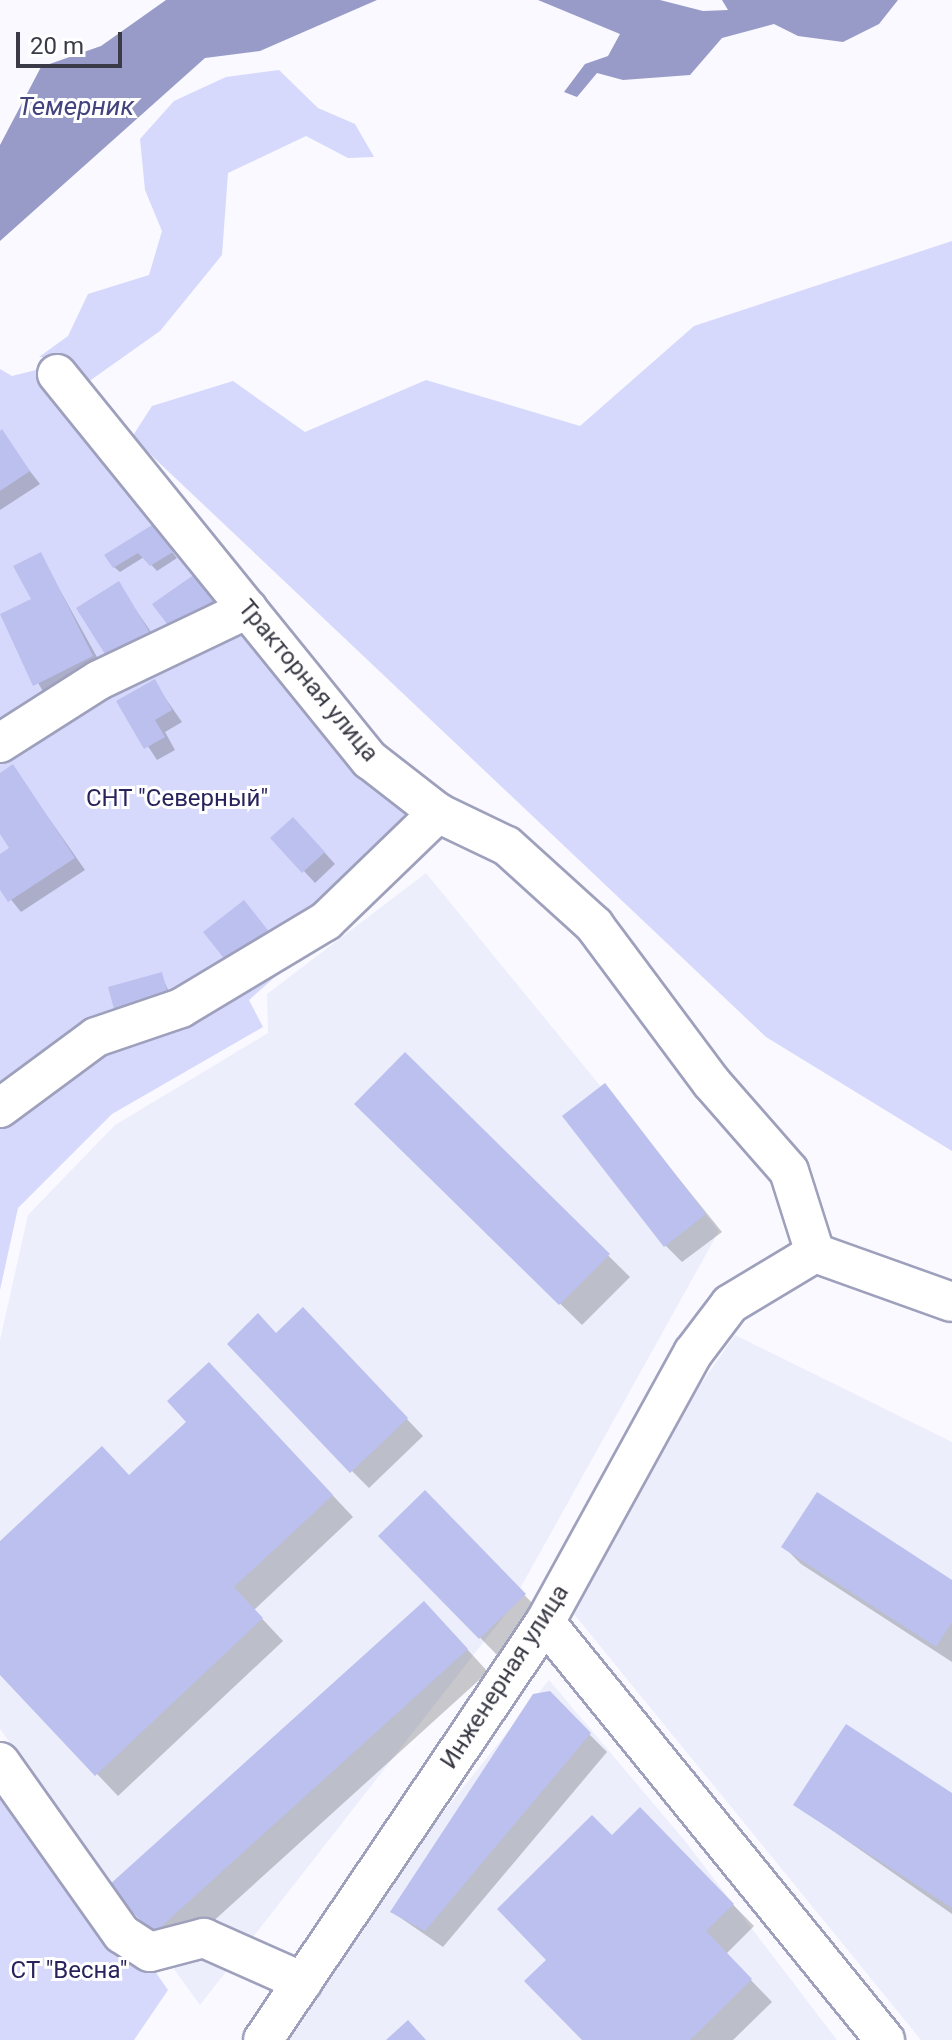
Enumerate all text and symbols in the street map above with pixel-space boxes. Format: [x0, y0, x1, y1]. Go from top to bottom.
scale bar [20, 16, 126, 66]
text: 20 m [30, 32, 84, 60]
water label: Темерник [18, 91, 134, 123]
street label: Тракторная улица [232, 594, 384, 768]
park label: СНТ "Северный" [86, 785, 268, 813]
street label: Инженерная улица [435, 1580, 575, 1774]
park label: СТ "Весна" [10, 1957, 128, 1985]

